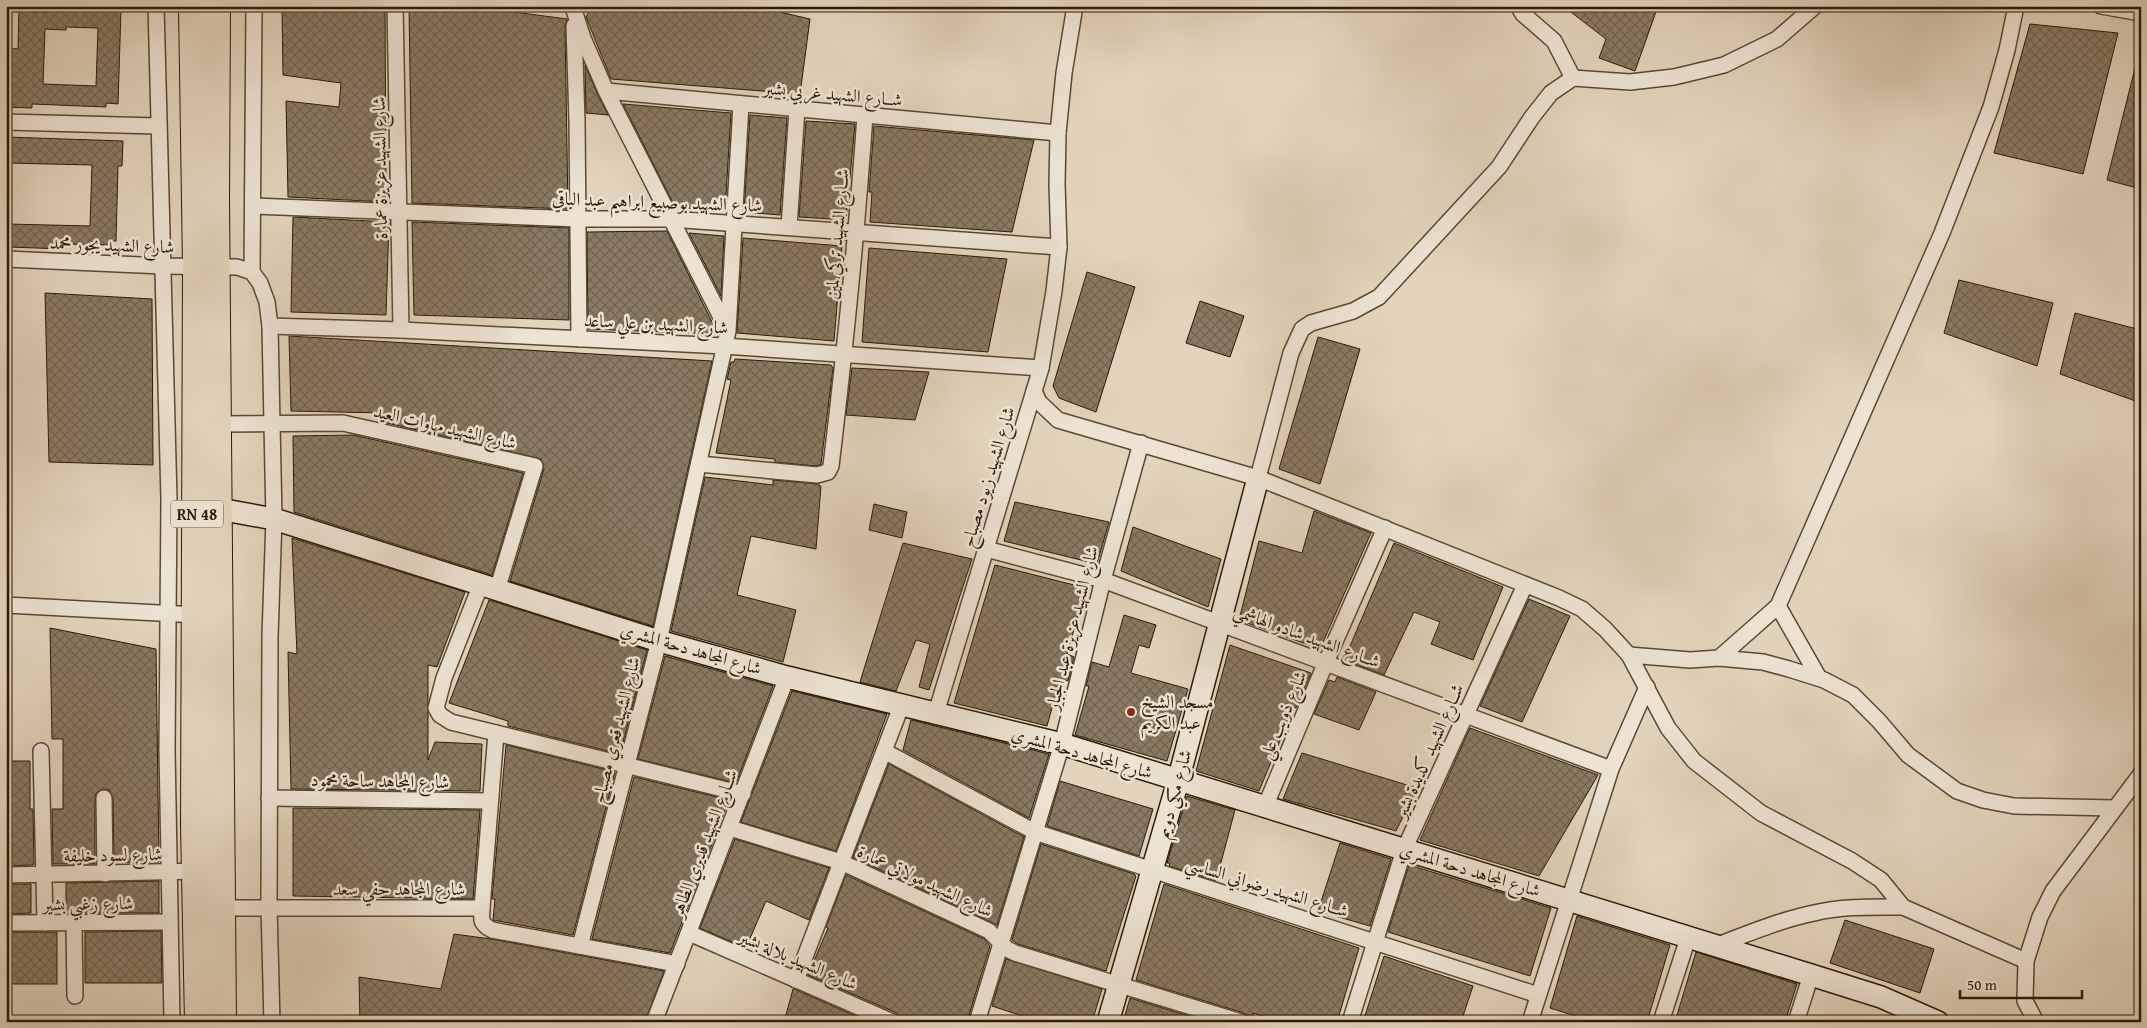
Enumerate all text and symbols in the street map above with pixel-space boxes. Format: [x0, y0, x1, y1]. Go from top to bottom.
street label: شــارع الشهيد غربي بشير [760, 74, 904, 115]
street label: شارع الشهيد عزيزة عمارة [365, 96, 396, 240]
street label: شــارع الشهيد تركي لمين [817, 168, 858, 301]
street label: شارع الشهيد بوصبيع ابراهيم عبد الباقي [551, 184, 763, 224]
street label: شارع الشهيد يجور محمد [49, 229, 175, 262]
street label: شارع الشهيد بن علي ساعد [583, 306, 729, 345]
street label: شارع الشهيد مهاوات العيد [370, 397, 519, 458]
street label: شارع الشهيد زيود مصباح [953, 403, 1025, 551]
road number: RN 48 [171, 500, 223, 528]
street label: شارع الشهيد عزيزة عبد الجبار [1038, 543, 1107, 715]
street label: شــارع الشهيد شادو الهاشمي [1229, 597, 1384, 678]
street label: شارع المجاهد دحة المشري [617, 615, 765, 684]
street label: شارع الشهيد قعري مصباح [584, 654, 650, 807]
street label: شارع ذويب علي [1252, 666, 1317, 765]
street label: شــارع الشهيد كديدة بشير [1386, 679, 1472, 825]
place label: مسجد الشيخ عبد الكريم [1141, 688, 1213, 739]
marker: مسجد الشيخ عبد الكريم [1125, 706, 1137, 718]
street label: شارع المجاهد دحة المشري [1008, 719, 1156, 788]
street label: شارع مكي دويم [1149, 746, 1202, 842]
street label: شــارع الشهيد قديري الطاهر [662, 765, 746, 923]
street label: شارع المجاهد ساحة محمود [310, 766, 450, 797]
street label: شارع المجاهد دحة المشري [1396, 835, 1544, 906]
street label: شارع الشهيد مولاتي عمارة [852, 837, 997, 926]
street label: شارع لسود خليفة [63, 840, 163, 871]
street label: شــارع الشهيد رضواني الساسي [1181, 849, 1352, 928]
street label: شارع المجاهد حفي سعد [333, 875, 465, 907]
street label: شارع زغبي بشير [40, 889, 134, 922]
street label: شارع الشهيد بلالة بشير [732, 922, 862, 999]
scale bar [1960, 968, 2082, 1000]
text: 50 m [1967, 974, 1998, 995]

